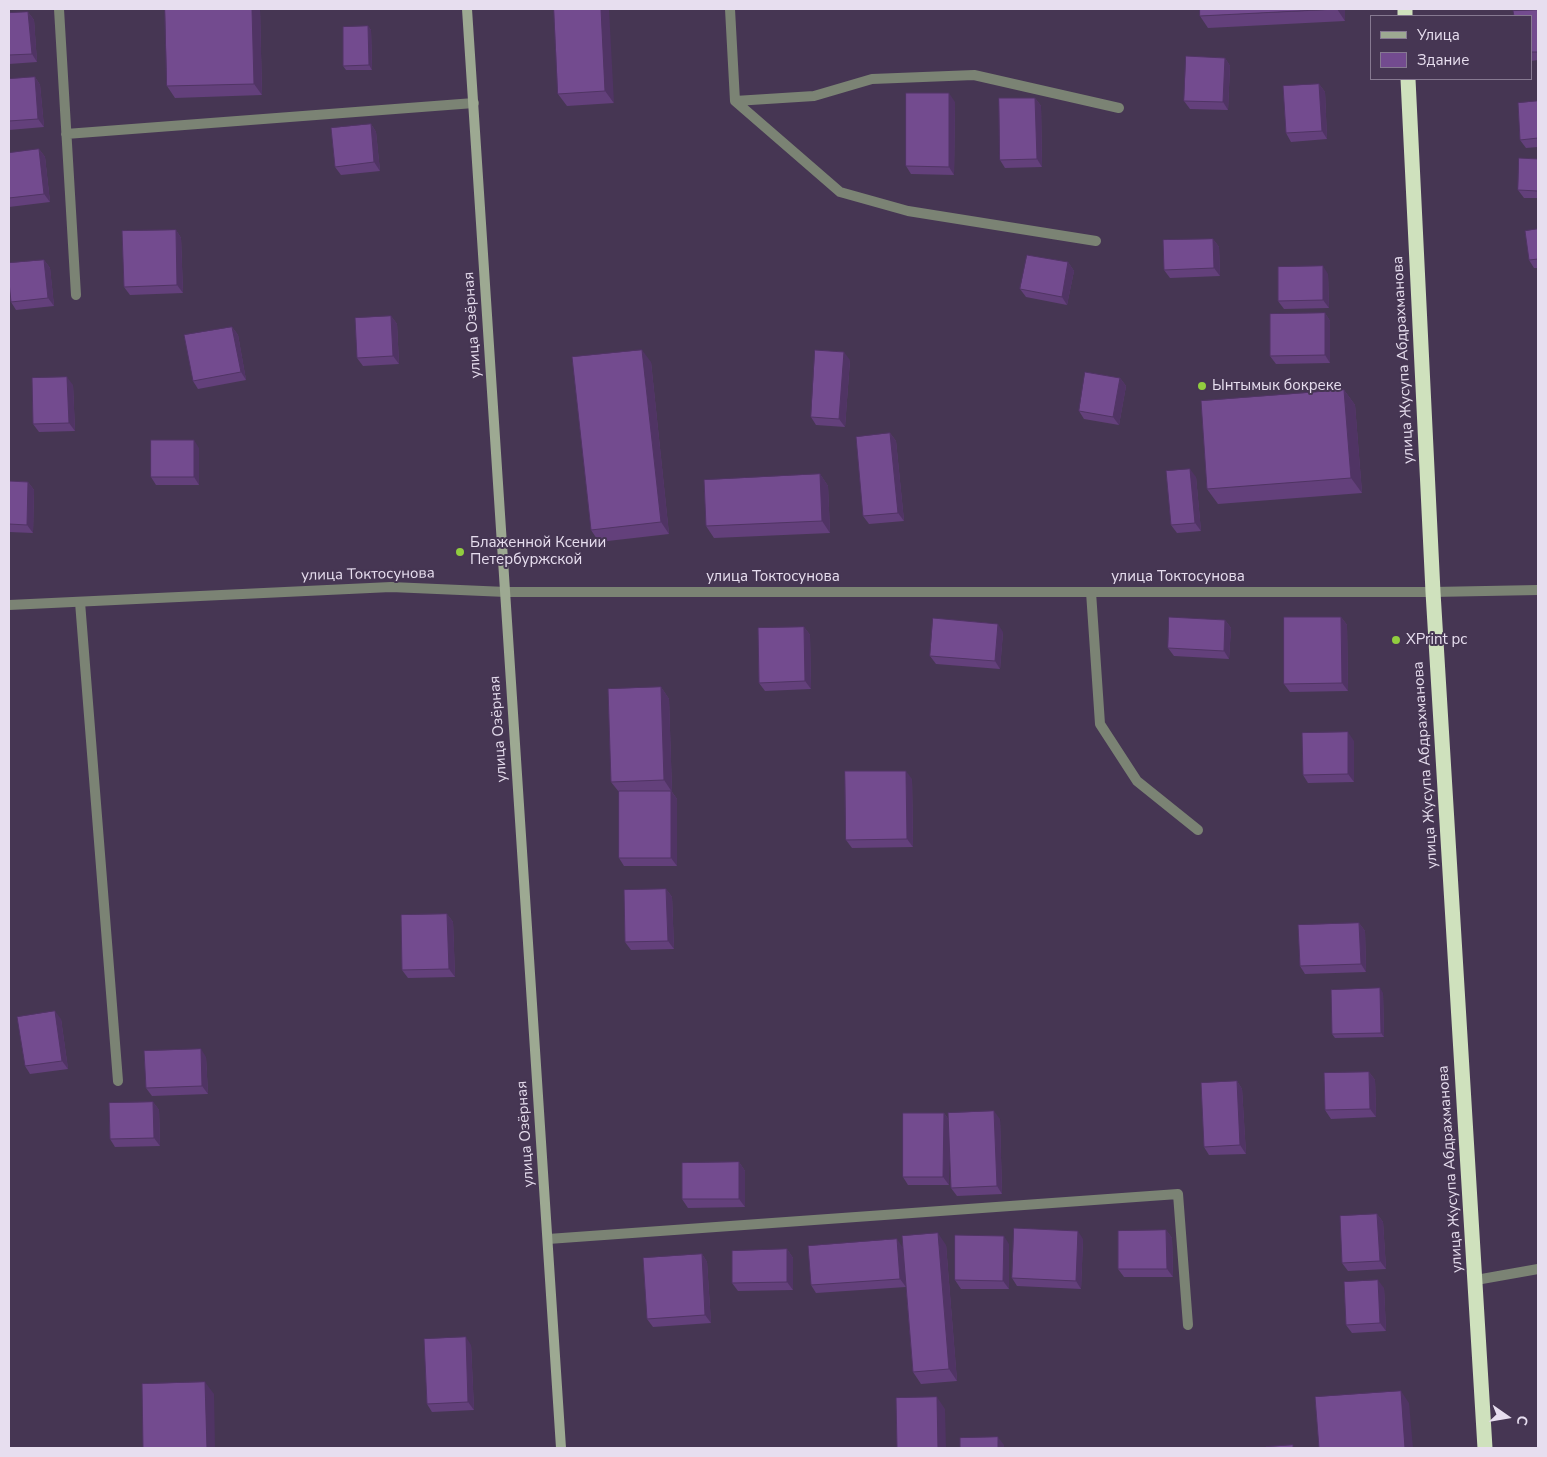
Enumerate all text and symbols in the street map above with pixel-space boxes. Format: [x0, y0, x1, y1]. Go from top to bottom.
legend [1370, 15, 1532, 80]
text: Улица [1417, 25, 1460, 45]
text: Здание [1417, 50, 1469, 70]
street label: улица Жусупа Абдрахманова [1390, 256, 1418, 464]
street label: улица Озёрная [460, 271, 486, 379]
place label: Ынтымык бокреке [1212, 377, 1342, 395]
marker: Ынтымык бокреке [1196, 380, 1208, 392]
place label: Блаженной Ксении Петербуржской [470, 534, 606, 569]
marker: Блаженной Ксении Петербуржской [454, 546, 466, 558]
street label: улица Токтосунова [301, 565, 435, 585]
street label: улица Токтосунова [706, 568, 840, 586]
street label: улица Токтосунова [1111, 568, 1245, 586]
place label: XPrint pc [1406, 631, 1467, 649]
marker: XPrint pc [1390, 634, 1402, 646]
street label: улица Жусупа Абдрахманова [1410, 661, 1442, 869]
street label: улица Озёрная [486, 675, 512, 783]
street label: улица Жусупа Абдрахманова [1435, 1065, 1467, 1273]
street label: улица Озёрная [513, 1080, 539, 1188]
north arrow [1482, 1392, 1532, 1442]
text: С [1512, 1414, 1532, 1427]

